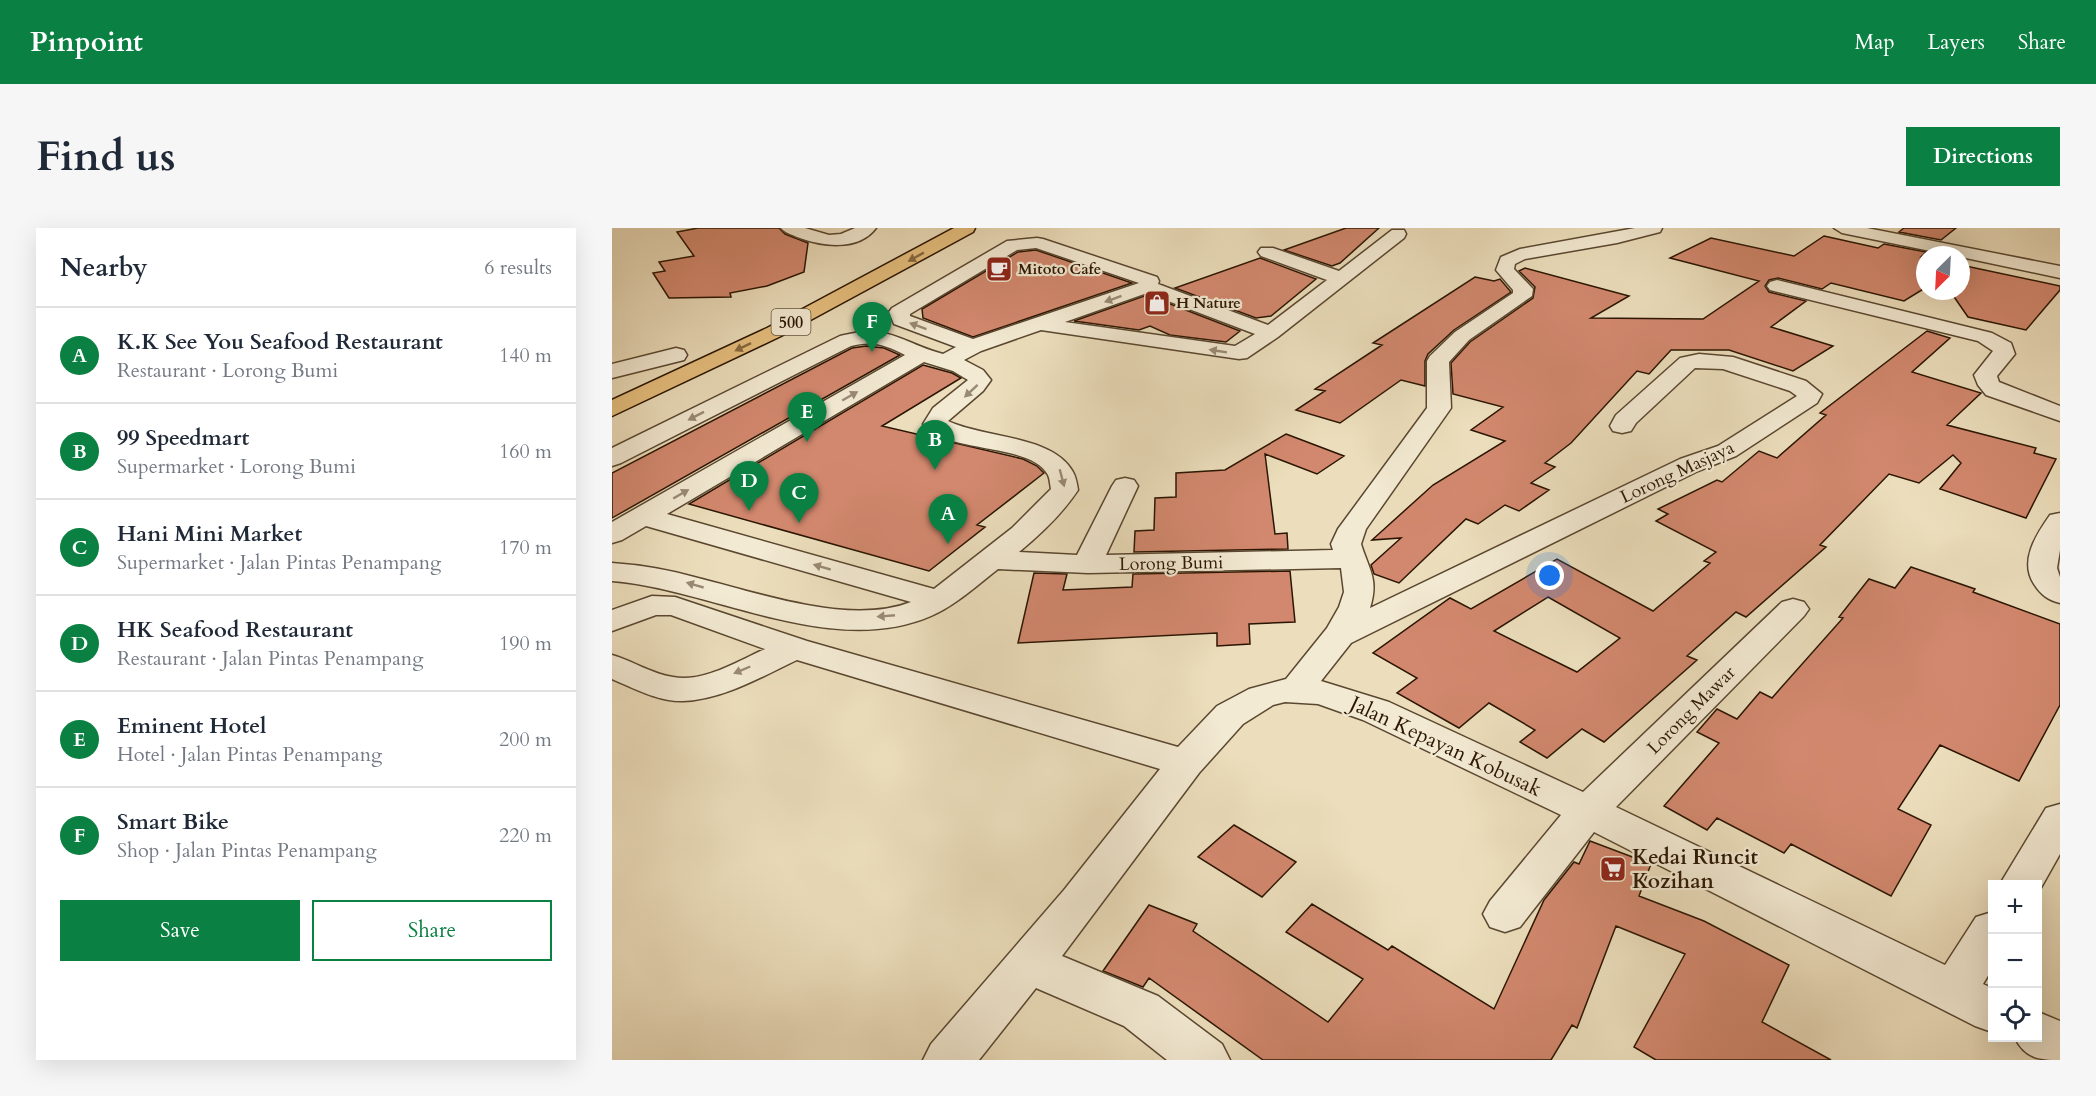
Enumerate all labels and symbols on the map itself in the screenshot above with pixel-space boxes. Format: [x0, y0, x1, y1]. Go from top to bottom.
north arrow [1916, 246, 1970, 300]
one-way arrow [907, 251, 924, 261]
cafe icon: Mitoto Cafe [984, 254, 1014, 284]
place label: Mitoto Cafe [1018, 259, 1101, 279]
shop icon: H Nature [1142, 288, 1172, 318]
place label: H Nature [1176, 293, 1241, 313]
one-way arrow [1104, 295, 1122, 305]
pin: F [852, 302, 892, 352]
road number: 500 [772, 309, 810, 335]
one-way arrow [909, 321, 927, 331]
one-way arrow [734, 342, 751, 351]
one-way arrow [1209, 347, 1228, 356]
one-way arrow [964, 383, 978, 397]
one-way arrow [842, 391, 858, 402]
pin: E [788, 392, 826, 442]
one-way arrow [688, 412, 705, 421]
pin: B [916, 420, 954, 470]
street label: Lorong Masjaya [1616, 435, 1738, 510]
pin: D [730, 462, 768, 511]
one-way arrow [1058, 469, 1067, 487]
pin: C [780, 474, 819, 523]
one-way arrow [673, 489, 690, 499]
pin: A [928, 494, 968, 544]
street label: Lorong Bumi [1119, 550, 1223, 577]
one-way arrow [813, 561, 831, 571]
your location [1535, 561, 1564, 590]
one-way arrow [686, 580, 704, 589]
one-way arrow [876, 612, 895, 621]
street label: Lorong Mawar [1642, 660, 1741, 760]
one-way arrow [732, 665, 750, 675]
street label: Jalan Kepayan Kobusak [1342, 688, 1547, 804]
place label: Kedai Runcit Kozihan [1632, 843, 1759, 896]
supermarket icon: Kedai Runcit Kozihan [1598, 854, 1628, 884]

